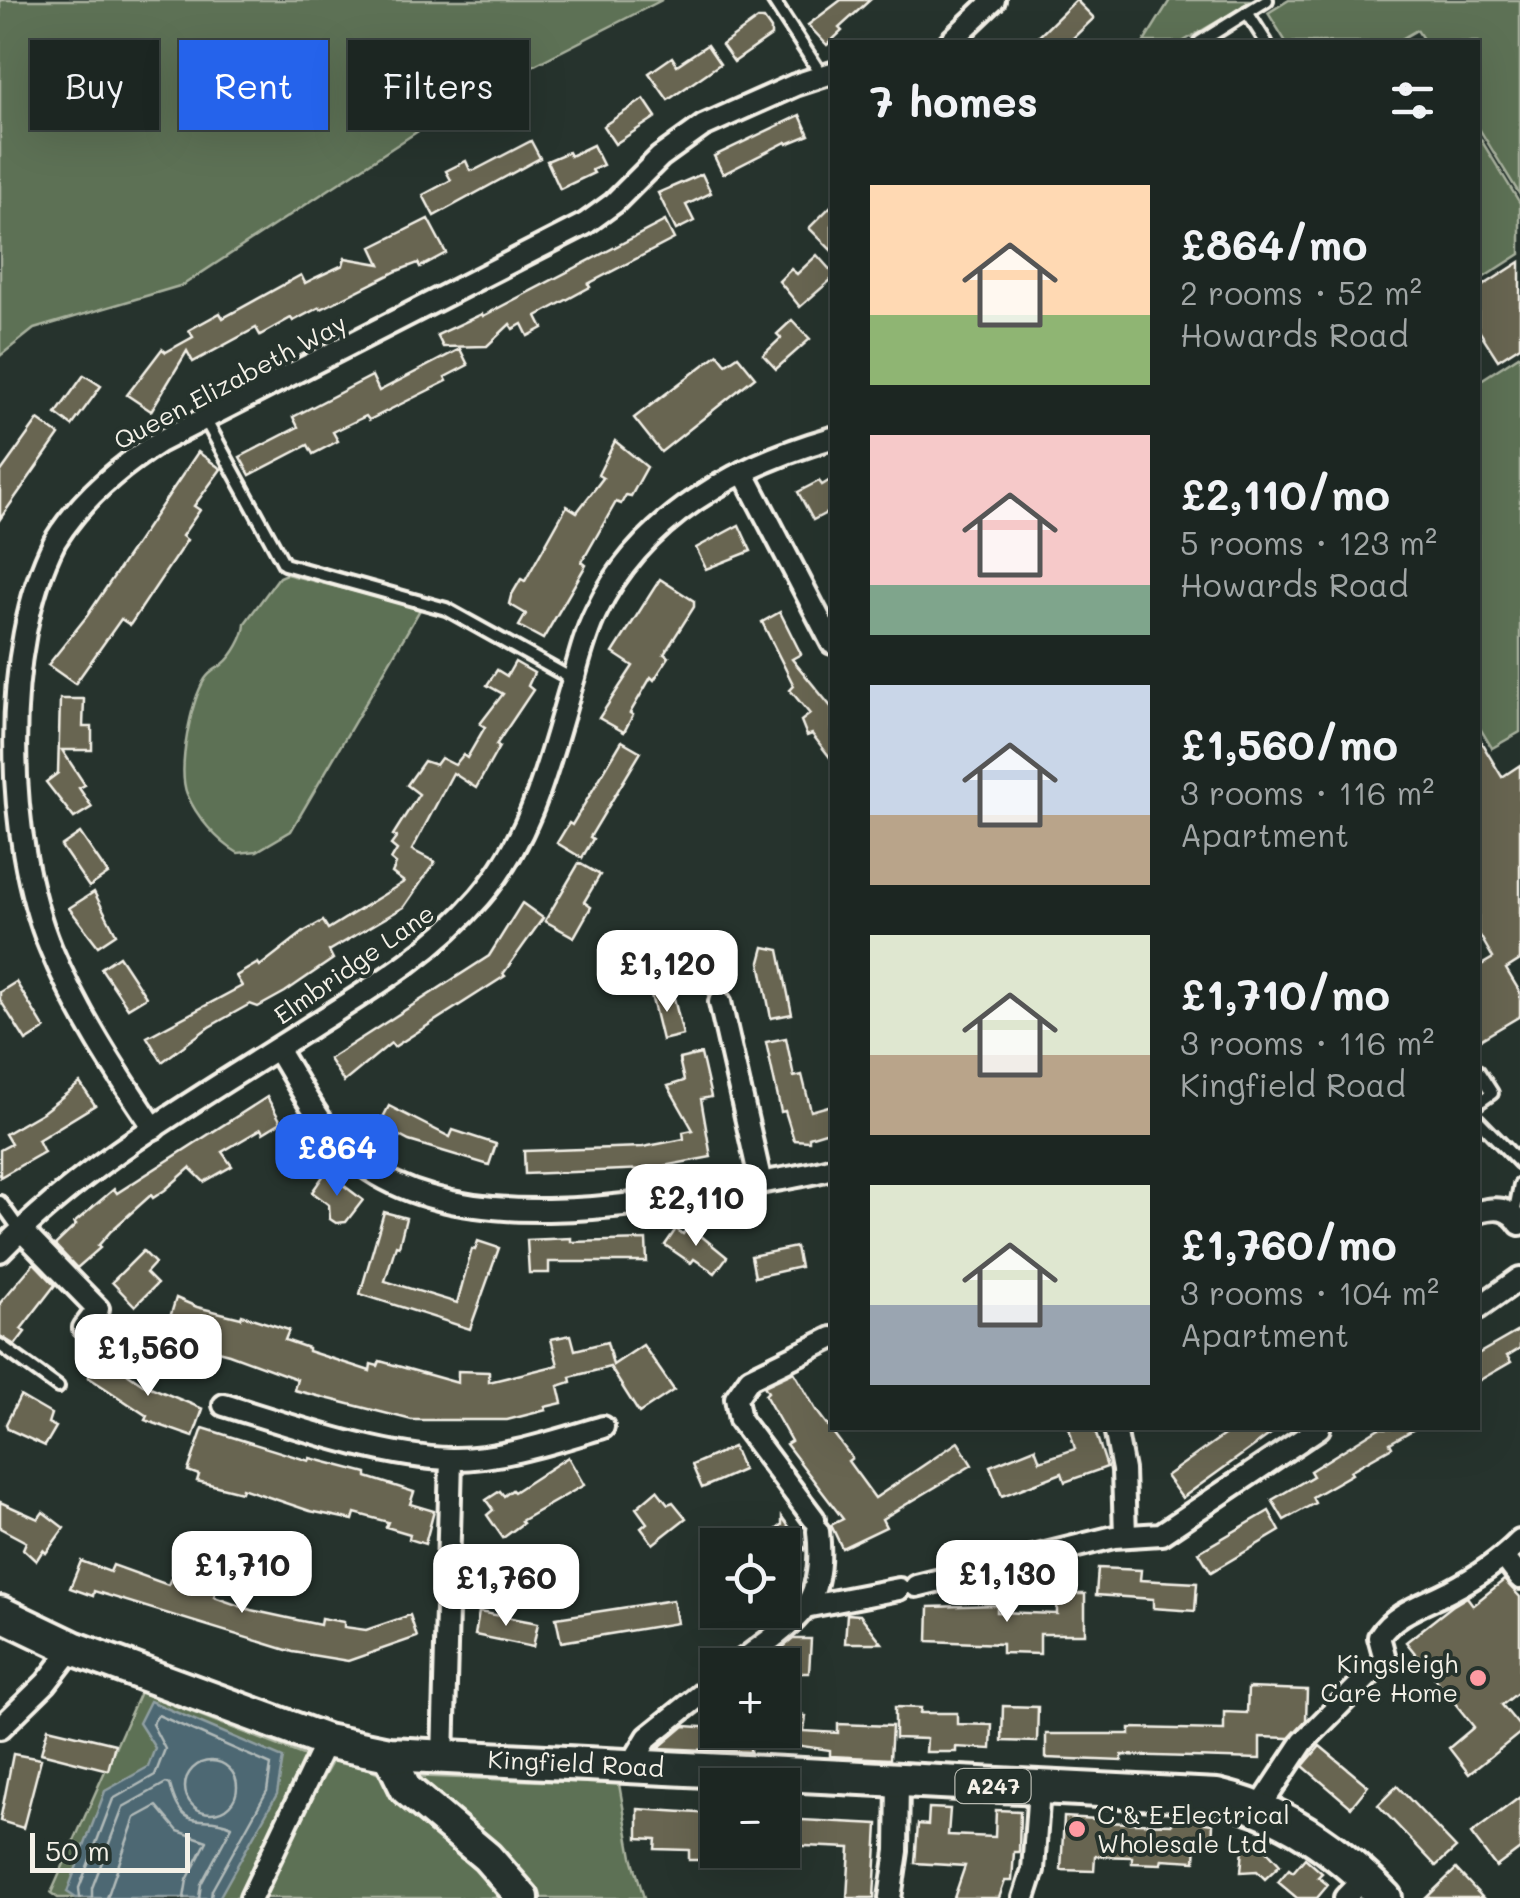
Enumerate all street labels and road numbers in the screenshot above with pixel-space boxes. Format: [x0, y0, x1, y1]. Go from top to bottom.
street label: Queen Elizabeth Way [108, 306, 352, 457]
street label: Elmbridge Lane [267, 896, 440, 1030]
street label: Kingfield Road [487, 1742, 665, 1783]
road number: A247 [956, 1769, 1030, 1803]

